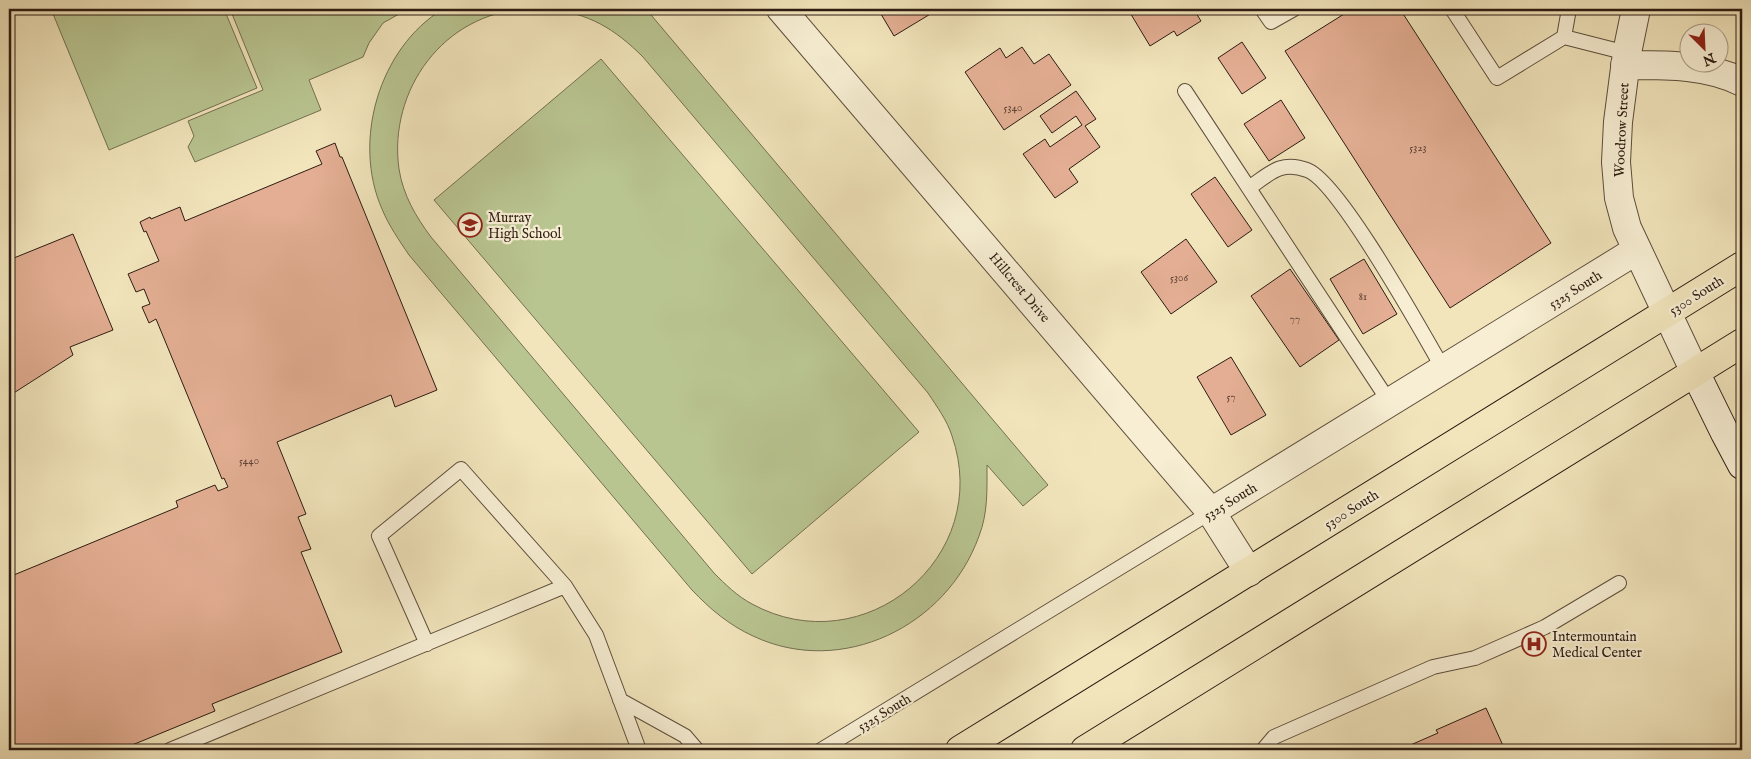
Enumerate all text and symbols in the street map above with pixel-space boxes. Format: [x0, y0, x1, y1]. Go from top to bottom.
north arrow [1678, 22, 1728, 72]
text: N [1700, 48, 1719, 70]
street label: Woodrow Street [1611, 82, 1633, 178]
house number: 5340 [1004, 101, 1022, 115]
house number: 5323 [1409, 141, 1427, 155]
place label: Murray High School [488, 209, 561, 243]
school or university icon: Murray High School [457, 212, 483, 238]
street label: Hillcrest Drive [985, 249, 1054, 327]
street label: 5325 South [1546, 266, 1606, 313]
house number: 5306 [1170, 271, 1188, 285]
street label: 5300 South [1666, 272, 1728, 320]
house number: 81 [1359, 290, 1367, 304]
house number: 77 [1290, 312, 1300, 326]
house number: 57 [1226, 390, 1236, 404]
house number: 5440 [239, 454, 259, 468]
street label: 5325 South [1201, 479, 1261, 525]
street label: 5300 South [1321, 486, 1383, 534]
place label: Intermountain Medical Center [1552, 628, 1642, 662]
hospital icon: Intermountain Medical Center [1521, 631, 1547, 657]
street label: 5325 South [855, 690, 915, 736]

